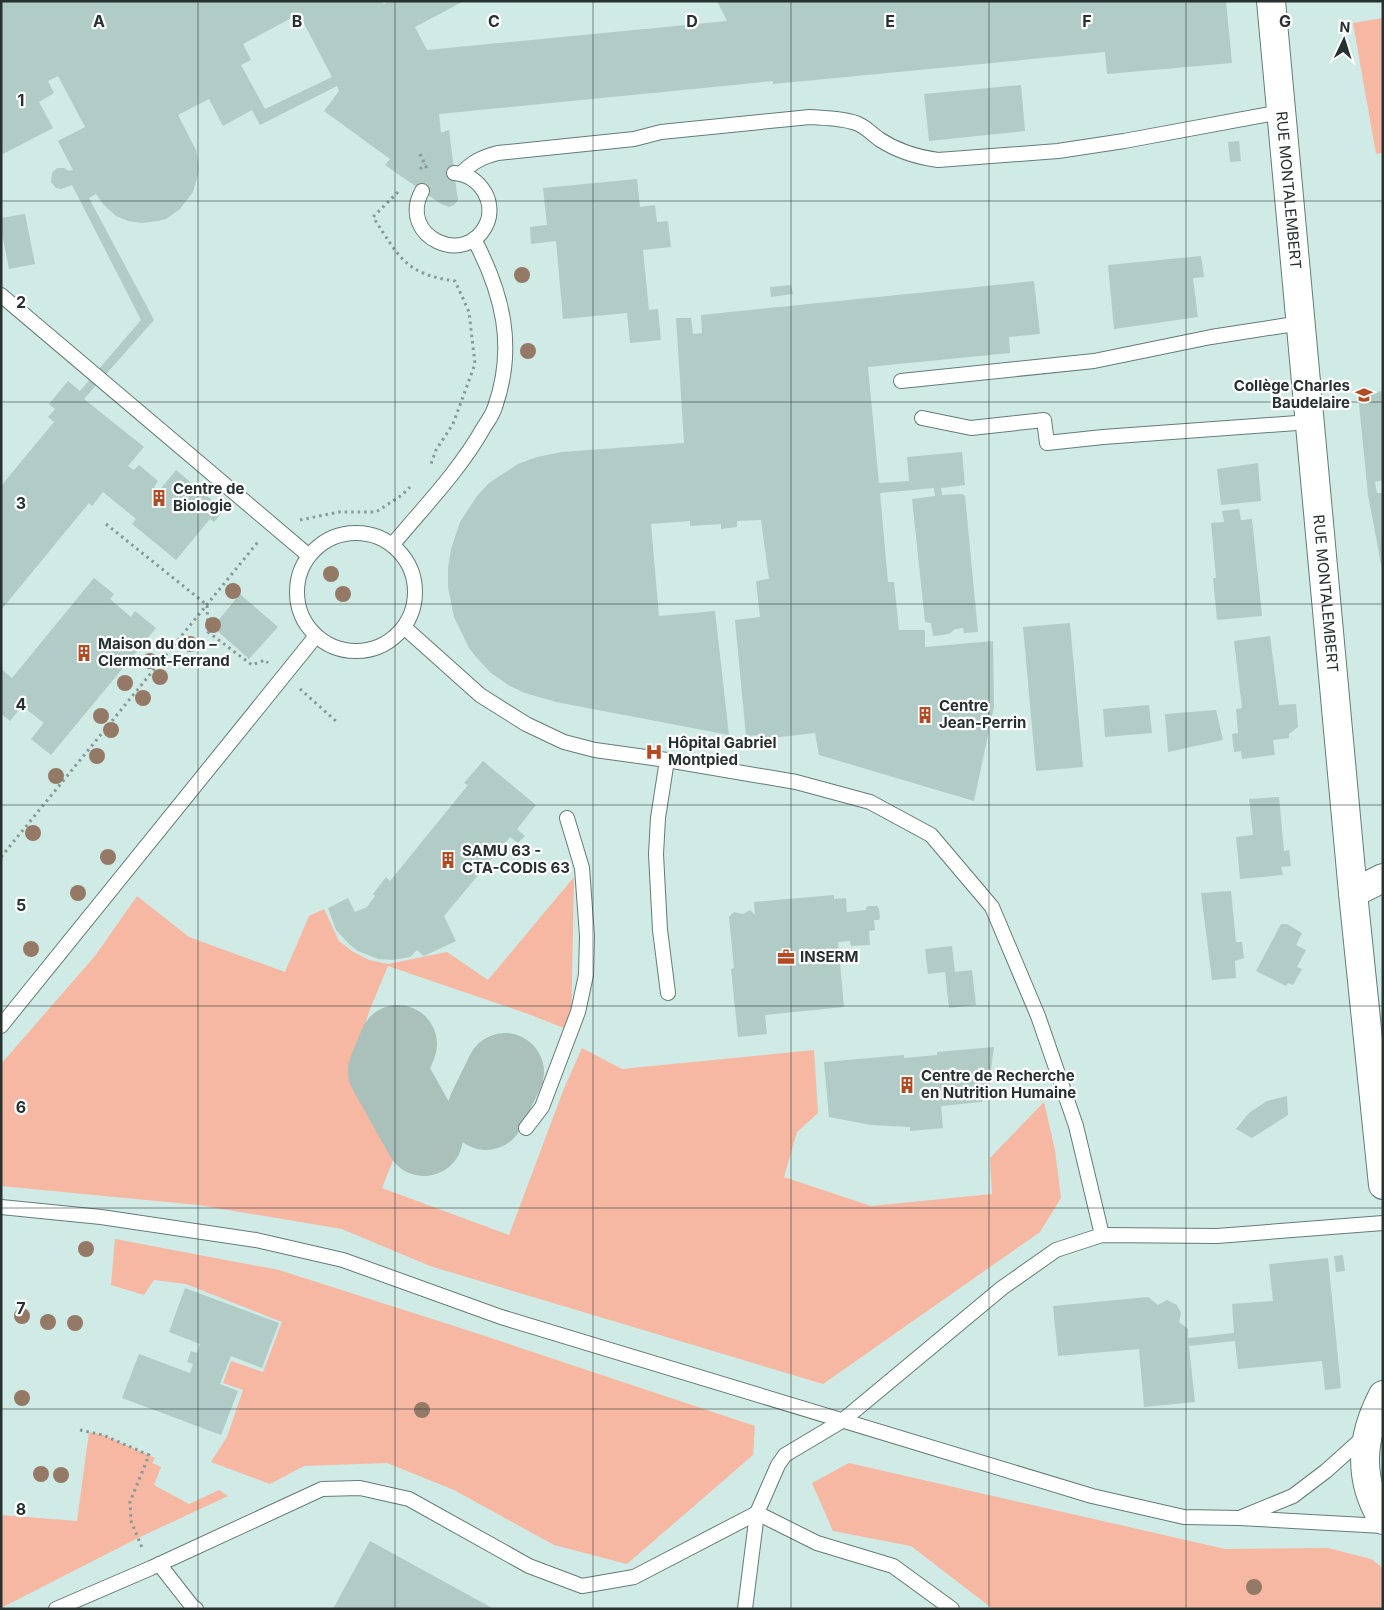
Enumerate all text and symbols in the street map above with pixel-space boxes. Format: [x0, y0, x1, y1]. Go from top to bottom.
text: A [93, 11, 105, 31]
text: B [292, 11, 302, 31]
text: C [488, 11, 500, 31]
text: D [686, 11, 698, 31]
text: E [885, 11, 895, 31]
text: F [1082, 11, 1092, 31]
text: G [1279, 11, 1291, 31]
north arrow [1319, 15, 1369, 65]
text: N [1339, 18, 1351, 35]
text: 1 [18, 90, 24, 110]
street label: RUE MONTALEMBERT [1272, 110, 1306, 270]
text: 2 [16, 292, 26, 312]
place label: Collège Charles Baudelaire [1234, 376, 1350, 412]
school or university icon: Collège Charles Baudelaire [1354, 385, 1374, 405]
place label: Centre de Biologie [173, 479, 245, 515]
building icon: Centre de Biologie [149, 488, 169, 508]
text: 3 [16, 493, 26, 513]
street label: RUE MONTALEMBERT [1309, 514, 1343, 673]
place label: Maison du don – Clermont-Ferrand [98, 634, 230, 670]
building icon: Maison du don – Clermont-Ferrand [74, 643, 94, 663]
text: 4 [16, 694, 27, 714]
place label: Centre Jean-Perrin [939, 696, 1026, 732]
building icon: Centre Jean-Perrin [915, 705, 935, 725]
place label: Hôpital Gabriel Montpied [668, 733, 777, 769]
hospital icon: Hôpital Gabriel Montpied [644, 742, 664, 762]
place label: SAMU 63 - CTA-CODIS 63 [462, 841, 570, 877]
building icon: SAMU 63 - CTA-CODIS 63 [438, 850, 458, 870]
text: 5 [16, 895, 26, 915]
office icon: INSERM [776, 947, 796, 967]
place label: INSERM [800, 947, 858, 966]
place label: Centre de Recherche en Nutrition Humaine [921, 1066, 1076, 1102]
building icon: Centre de Recherche en Nutrition Humaine [897, 1075, 917, 1095]
text: 6 [16, 1097, 26, 1117]
text: 7 [16, 1298, 26, 1318]
text: 8 [16, 1499, 26, 1519]

